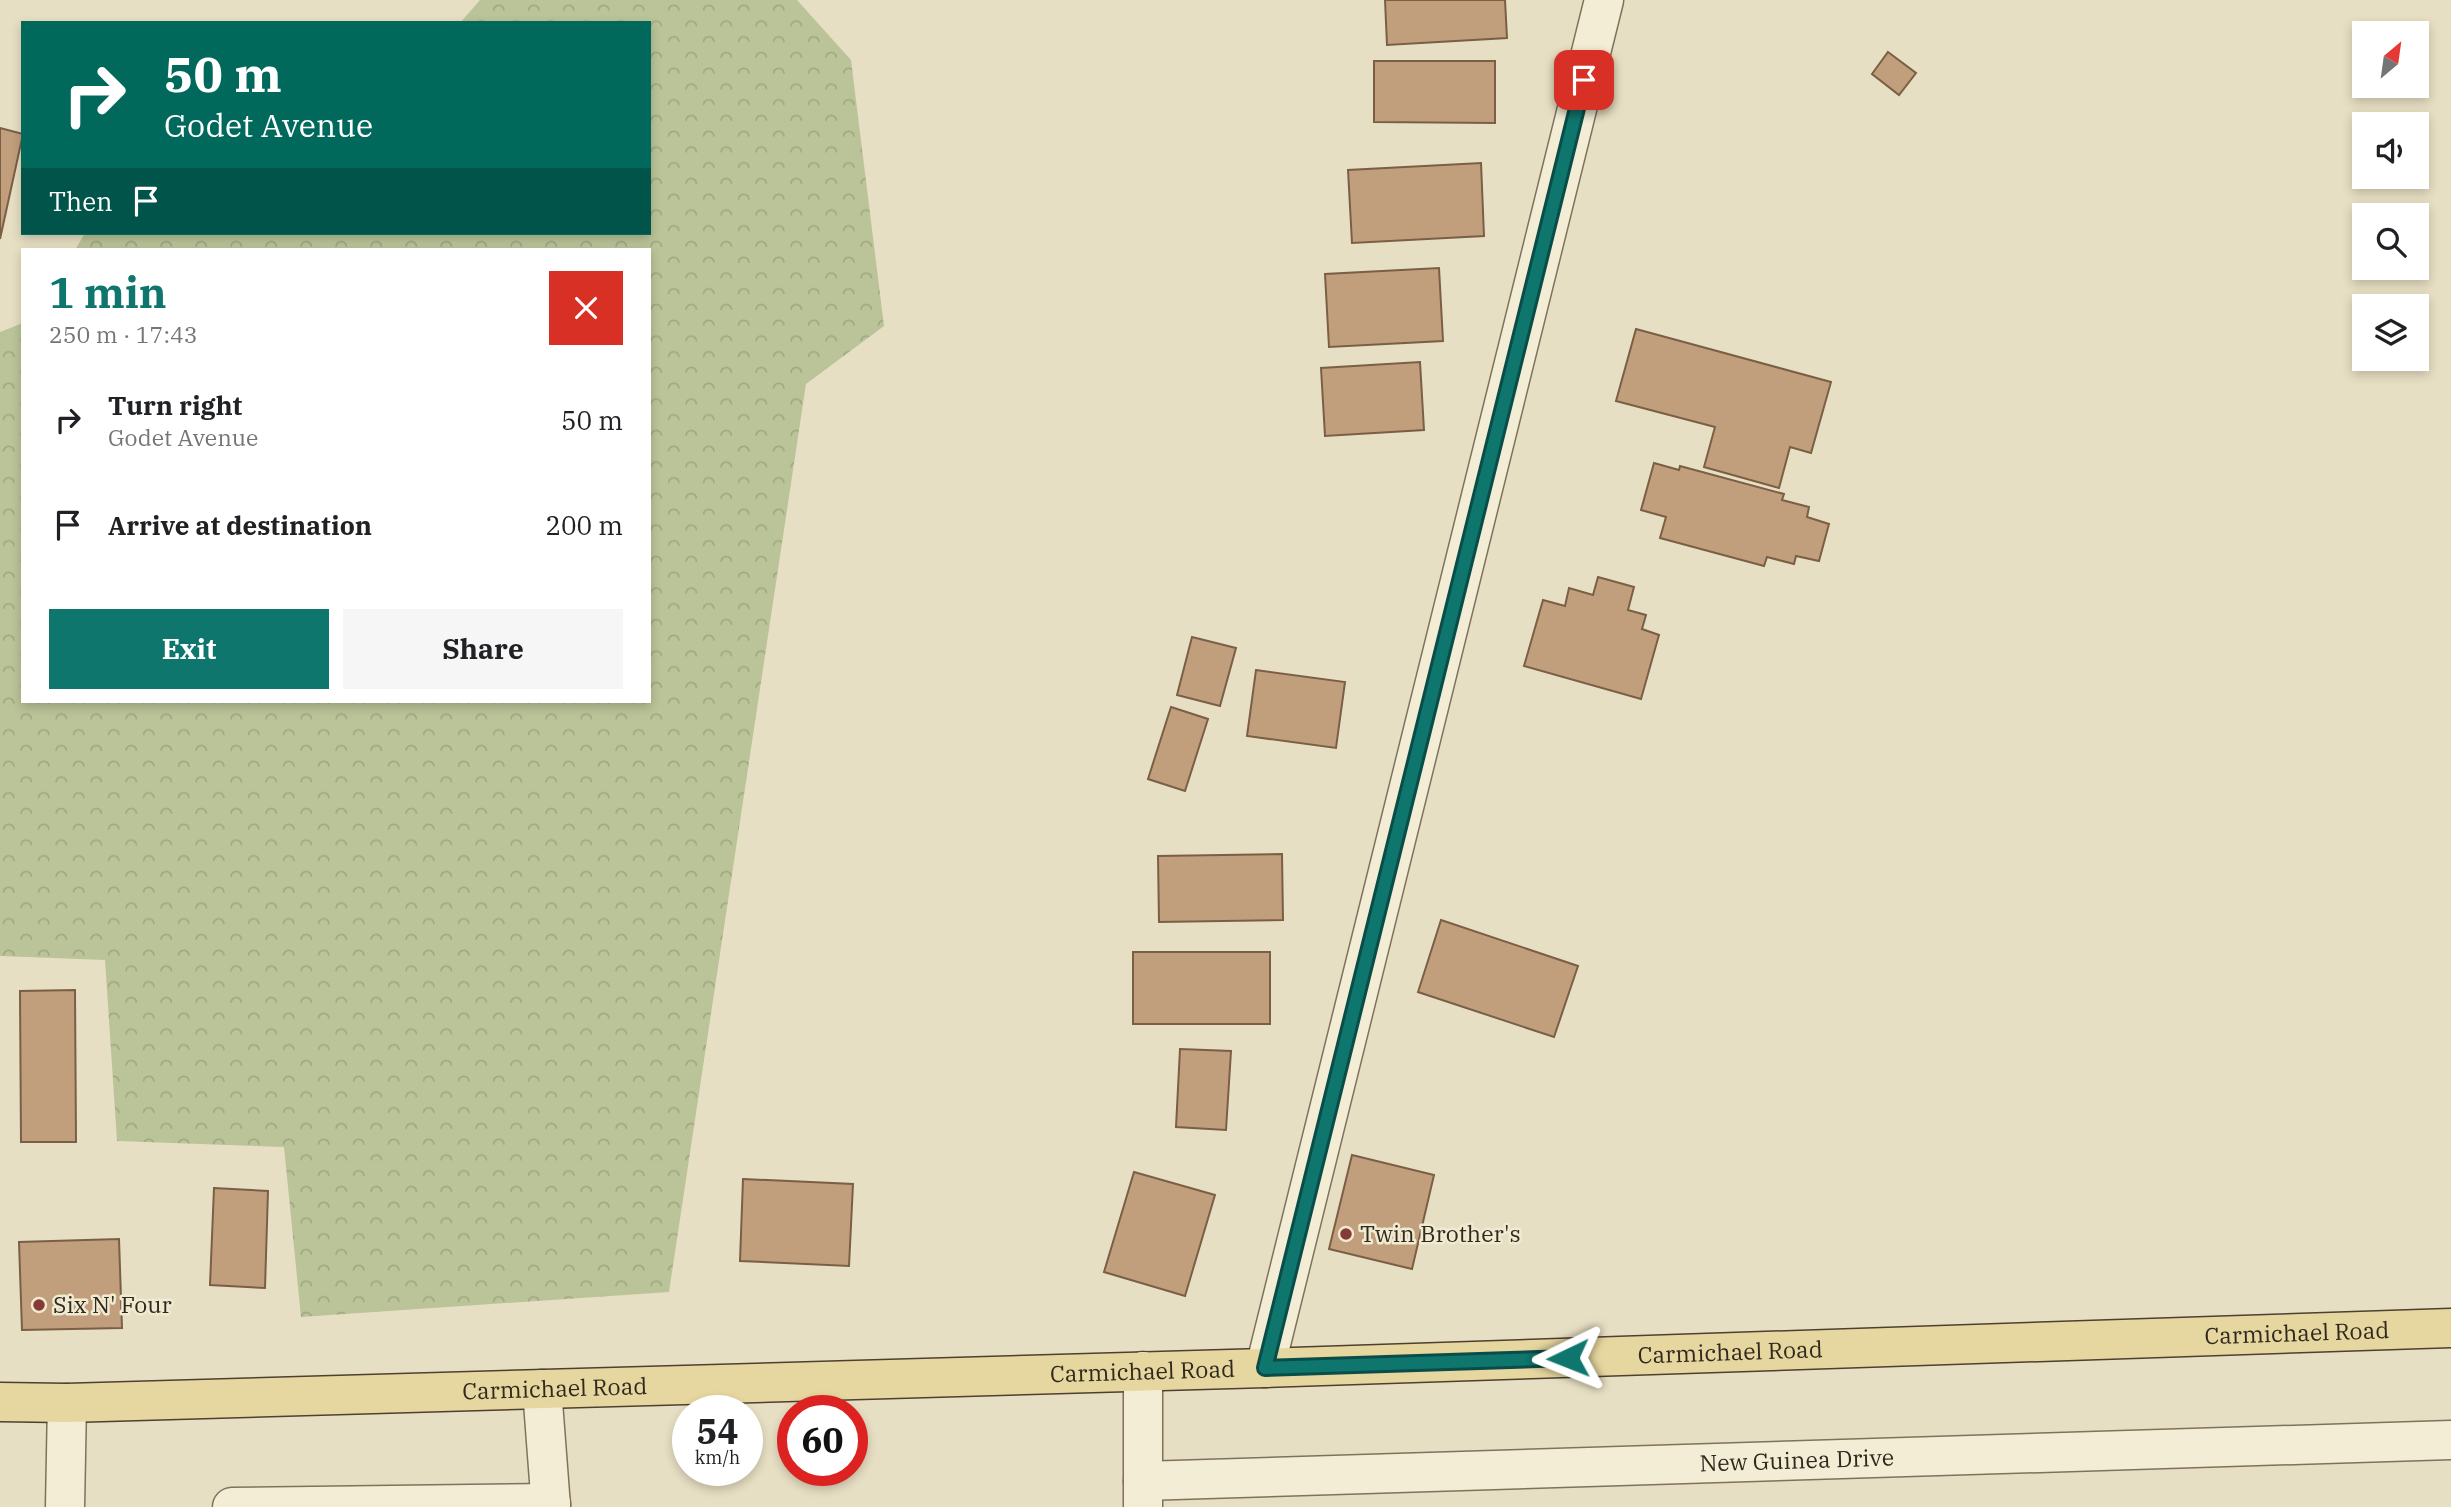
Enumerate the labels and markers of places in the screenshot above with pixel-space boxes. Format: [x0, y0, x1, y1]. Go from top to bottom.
pin [1554, 50, 1614, 110]
place label: Twin Brother's [1360, 1218, 1521, 1248]
marker: Twin Brother's [1338, 1226, 1354, 1242]
place label: Six N' Four [53, 1289, 172, 1319]
marker: Six N' Four [31, 1297, 47, 1313]

